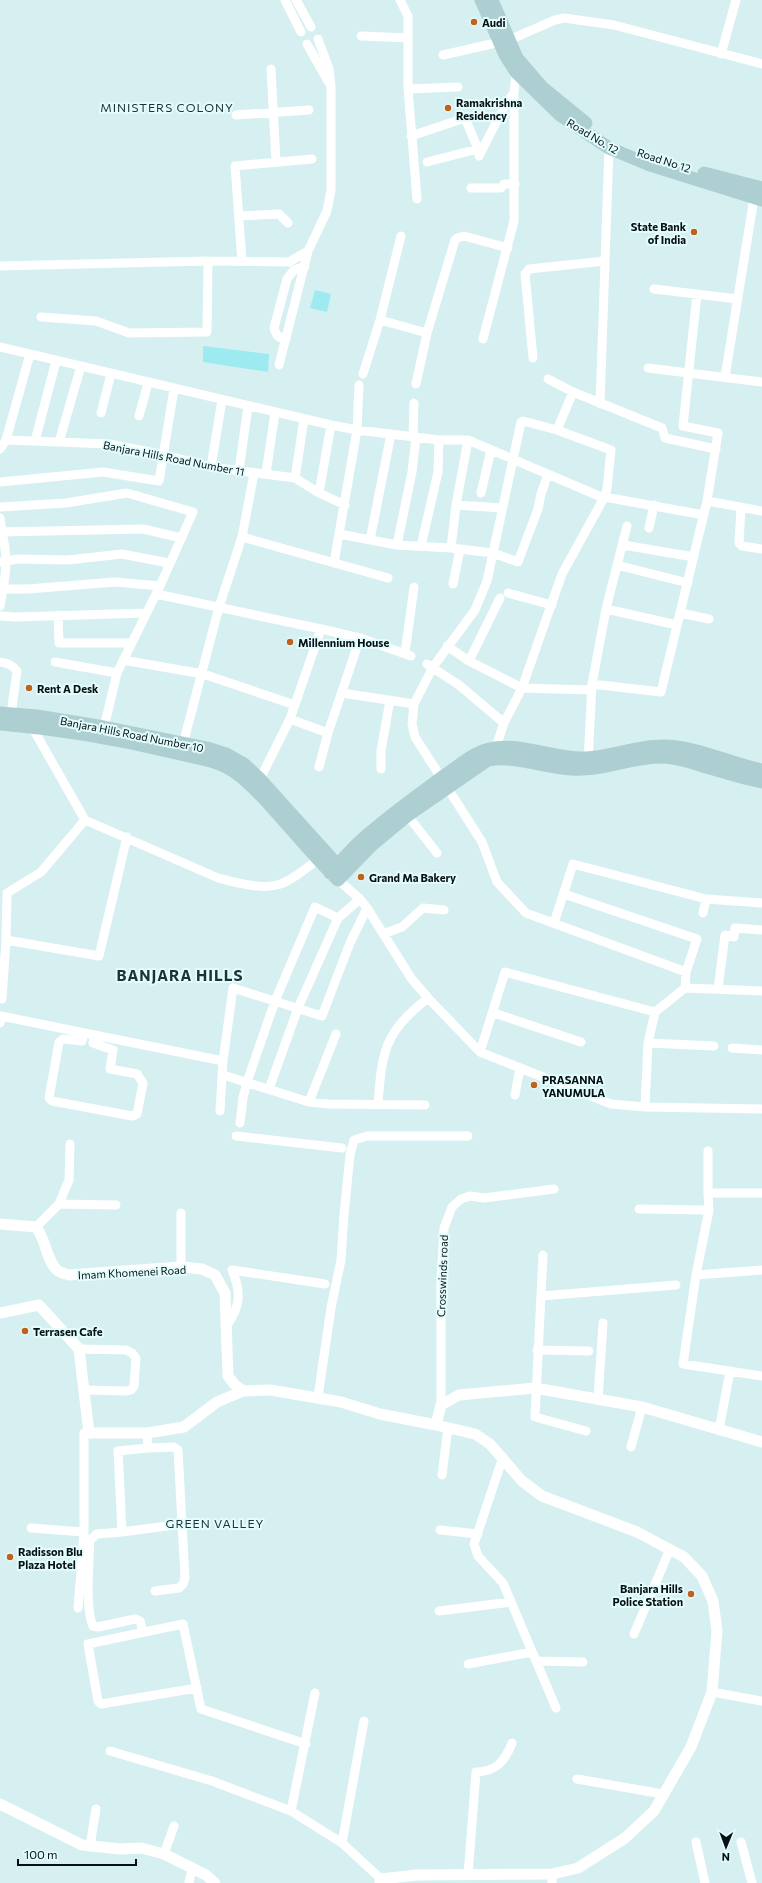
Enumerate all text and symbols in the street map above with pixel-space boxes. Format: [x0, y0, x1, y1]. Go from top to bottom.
place label: Audi [482, 16, 506, 29]
marker: Audi [469, 17, 479, 27]
place label: Ramakrishna Residency [456, 96, 522, 122]
district label: MINISTERS COLONY [100, 100, 234, 114]
marker: Ramakrishna Residency [443, 103, 453, 113]
street label: Road No. 12 [565, 116, 621, 156]
street label: Road No 12 [636, 145, 692, 175]
place label: State Bank of India [631, 220, 687, 246]
marker: State Bank of India [689, 227, 699, 237]
street label: Banjara Hills Road Number 11 [102, 438, 246, 478]
place label: Millennium House [298, 636, 389, 649]
marker: Millennium House [285, 637, 295, 647]
place label: Rent A Desk [37, 682, 99, 695]
marker: Rent A Desk [24, 683, 34, 693]
street label: Banjara Hills Road Number 10 [59, 714, 205, 754]
place label: Grand Ma Bakery [369, 871, 456, 884]
marker: Grand Ma Bakery [356, 872, 366, 882]
district label: BANJARA HILLS [117, 966, 243, 984]
place label: PRASANNA YANUMULA [542, 1073, 605, 1099]
marker: PRASANNA YANUMULA [529, 1080, 539, 1090]
street label: Crosswinds road [434, 1235, 450, 1317]
street label: Imam Khomenei Road [77, 1263, 187, 1281]
place label: Terrasen Cafe [33, 1325, 103, 1338]
marker: Terrasen Cafe [20, 1326, 30, 1336]
district label: GREEN VALLEY [166, 1516, 264, 1530]
place label: Radisson Blu Plaza Hotel [18, 1545, 83, 1571]
marker: Radisson Blu Plaza Hotel [5, 1552, 15, 1562]
place label: Banjara Hills Police Station [613, 1582, 683, 1608]
marker: Banjara Hills Police Station [686, 1589, 696, 1599]
north arrow [706, 1827, 746, 1867]
scale bar [18, 1841, 136, 1867]
text: 100 m [24, 1847, 58, 1861]
text: N [722, 1851, 730, 1864]

